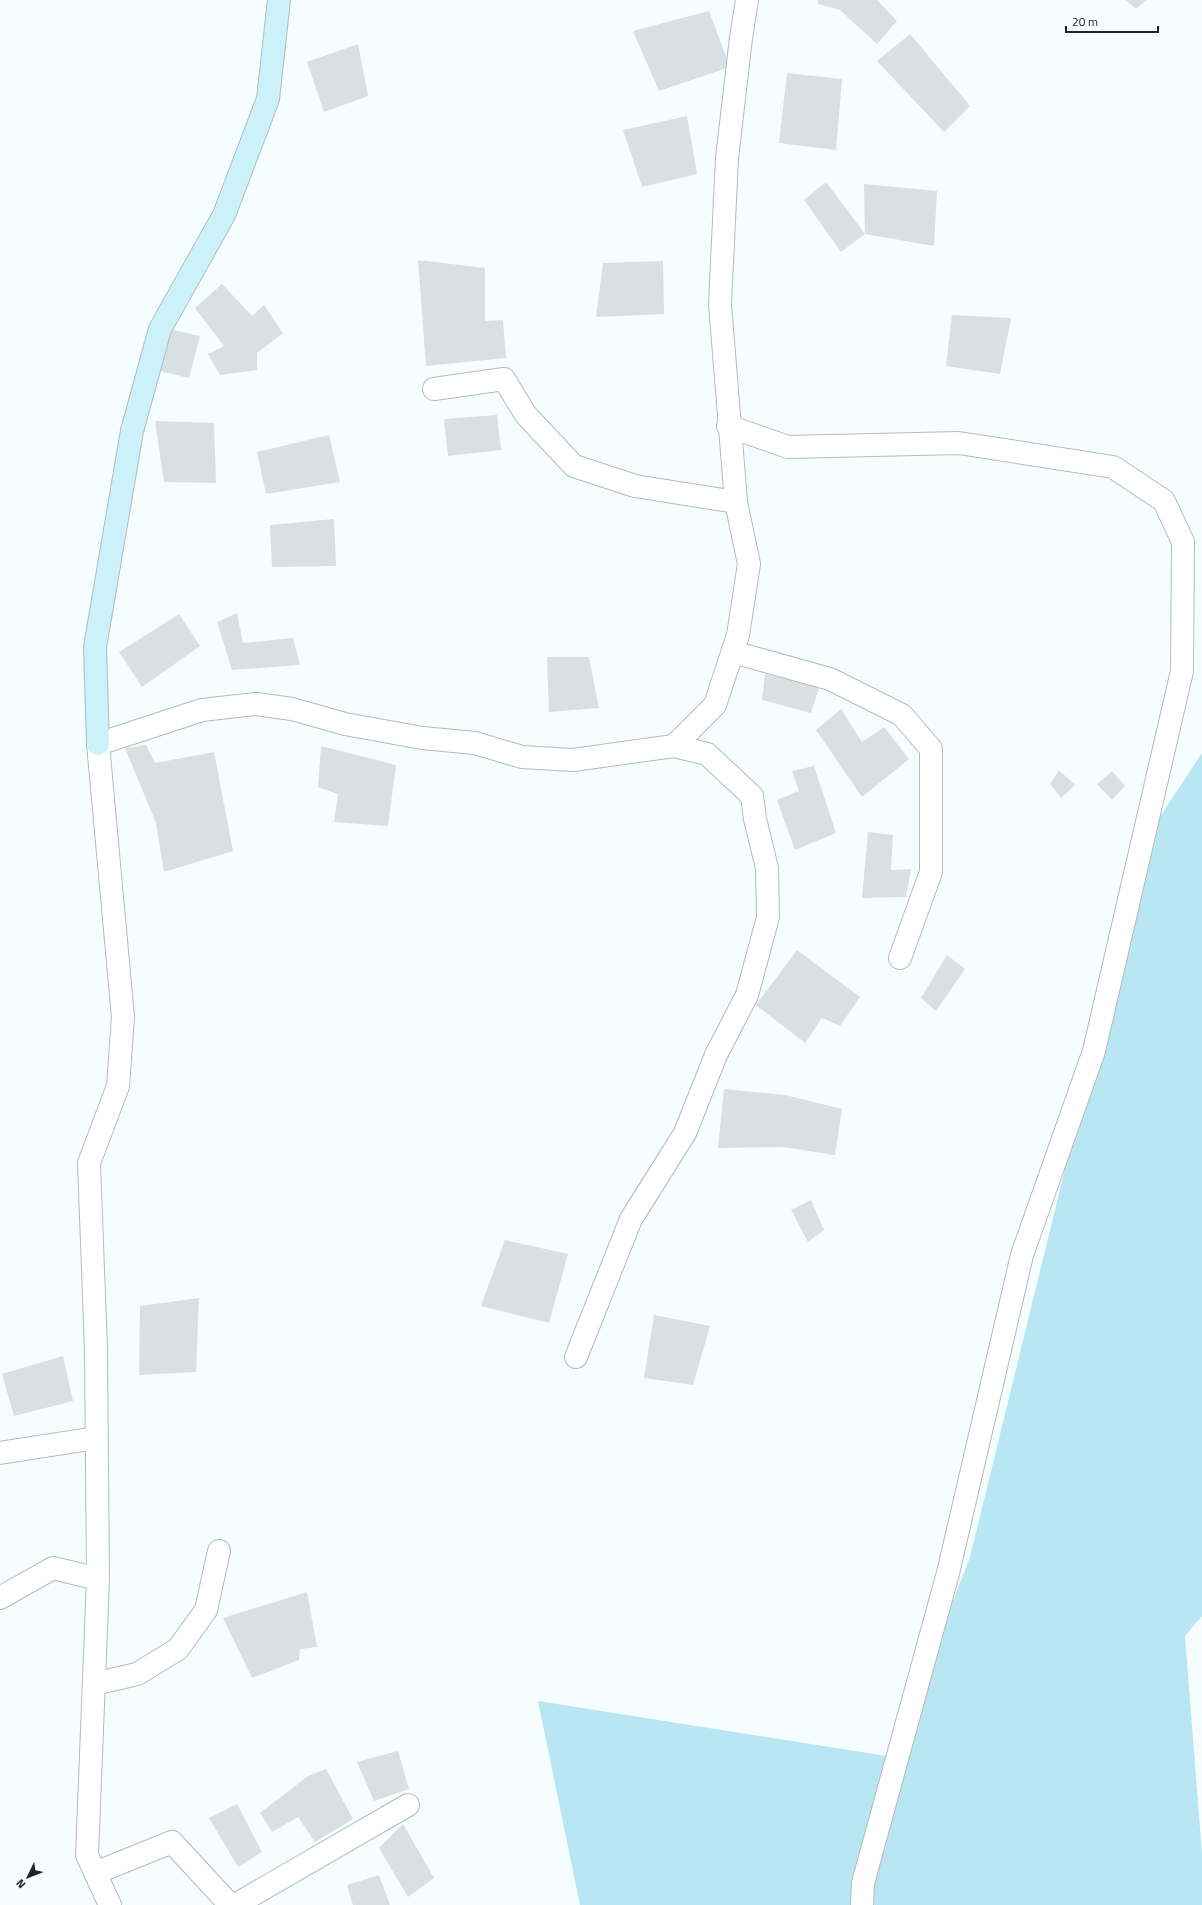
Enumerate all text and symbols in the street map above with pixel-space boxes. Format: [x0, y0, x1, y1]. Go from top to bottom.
scale bar [1066, 8, 1158, 34]
text: 20 m [1072, 12, 1098, 31]
north arrow [8, 1857, 48, 1897]
text: N [12, 1876, 29, 1892]

